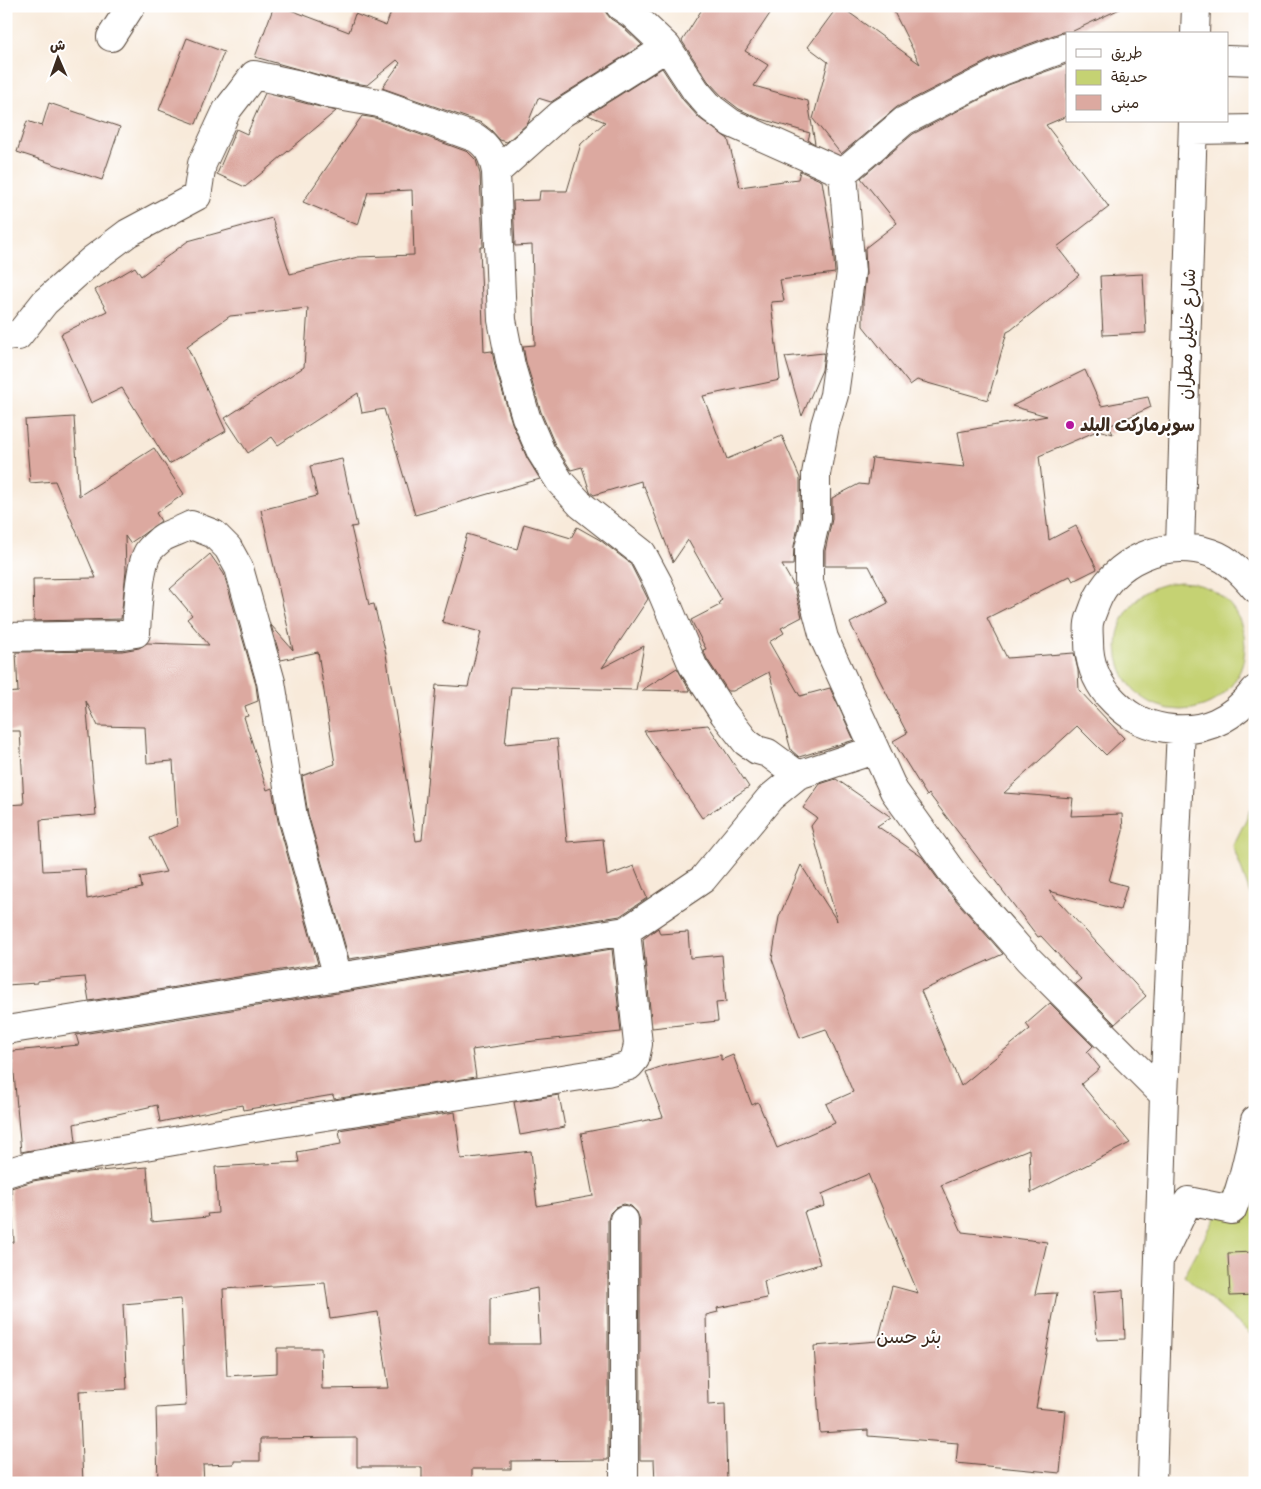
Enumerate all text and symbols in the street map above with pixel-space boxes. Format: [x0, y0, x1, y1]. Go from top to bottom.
north arrow [32, 32, 82, 82]
legend [1066, 32, 1228, 122]
text: ش [49, 33, 66, 58]
text: طريق [1111, 40, 1143, 66]
text: حديقة [1111, 64, 1148, 90]
text: مبنى [1111, 90, 1139, 116]
street label: شارع خليل مطران [1169, 268, 1205, 400]
place label: سوبرماركت البلد [1080, 409, 1195, 441]
marker: سوبرماركت البلد [1064, 419, 1076, 431]
district label: بئر حسن [876, 1320, 942, 1353]

